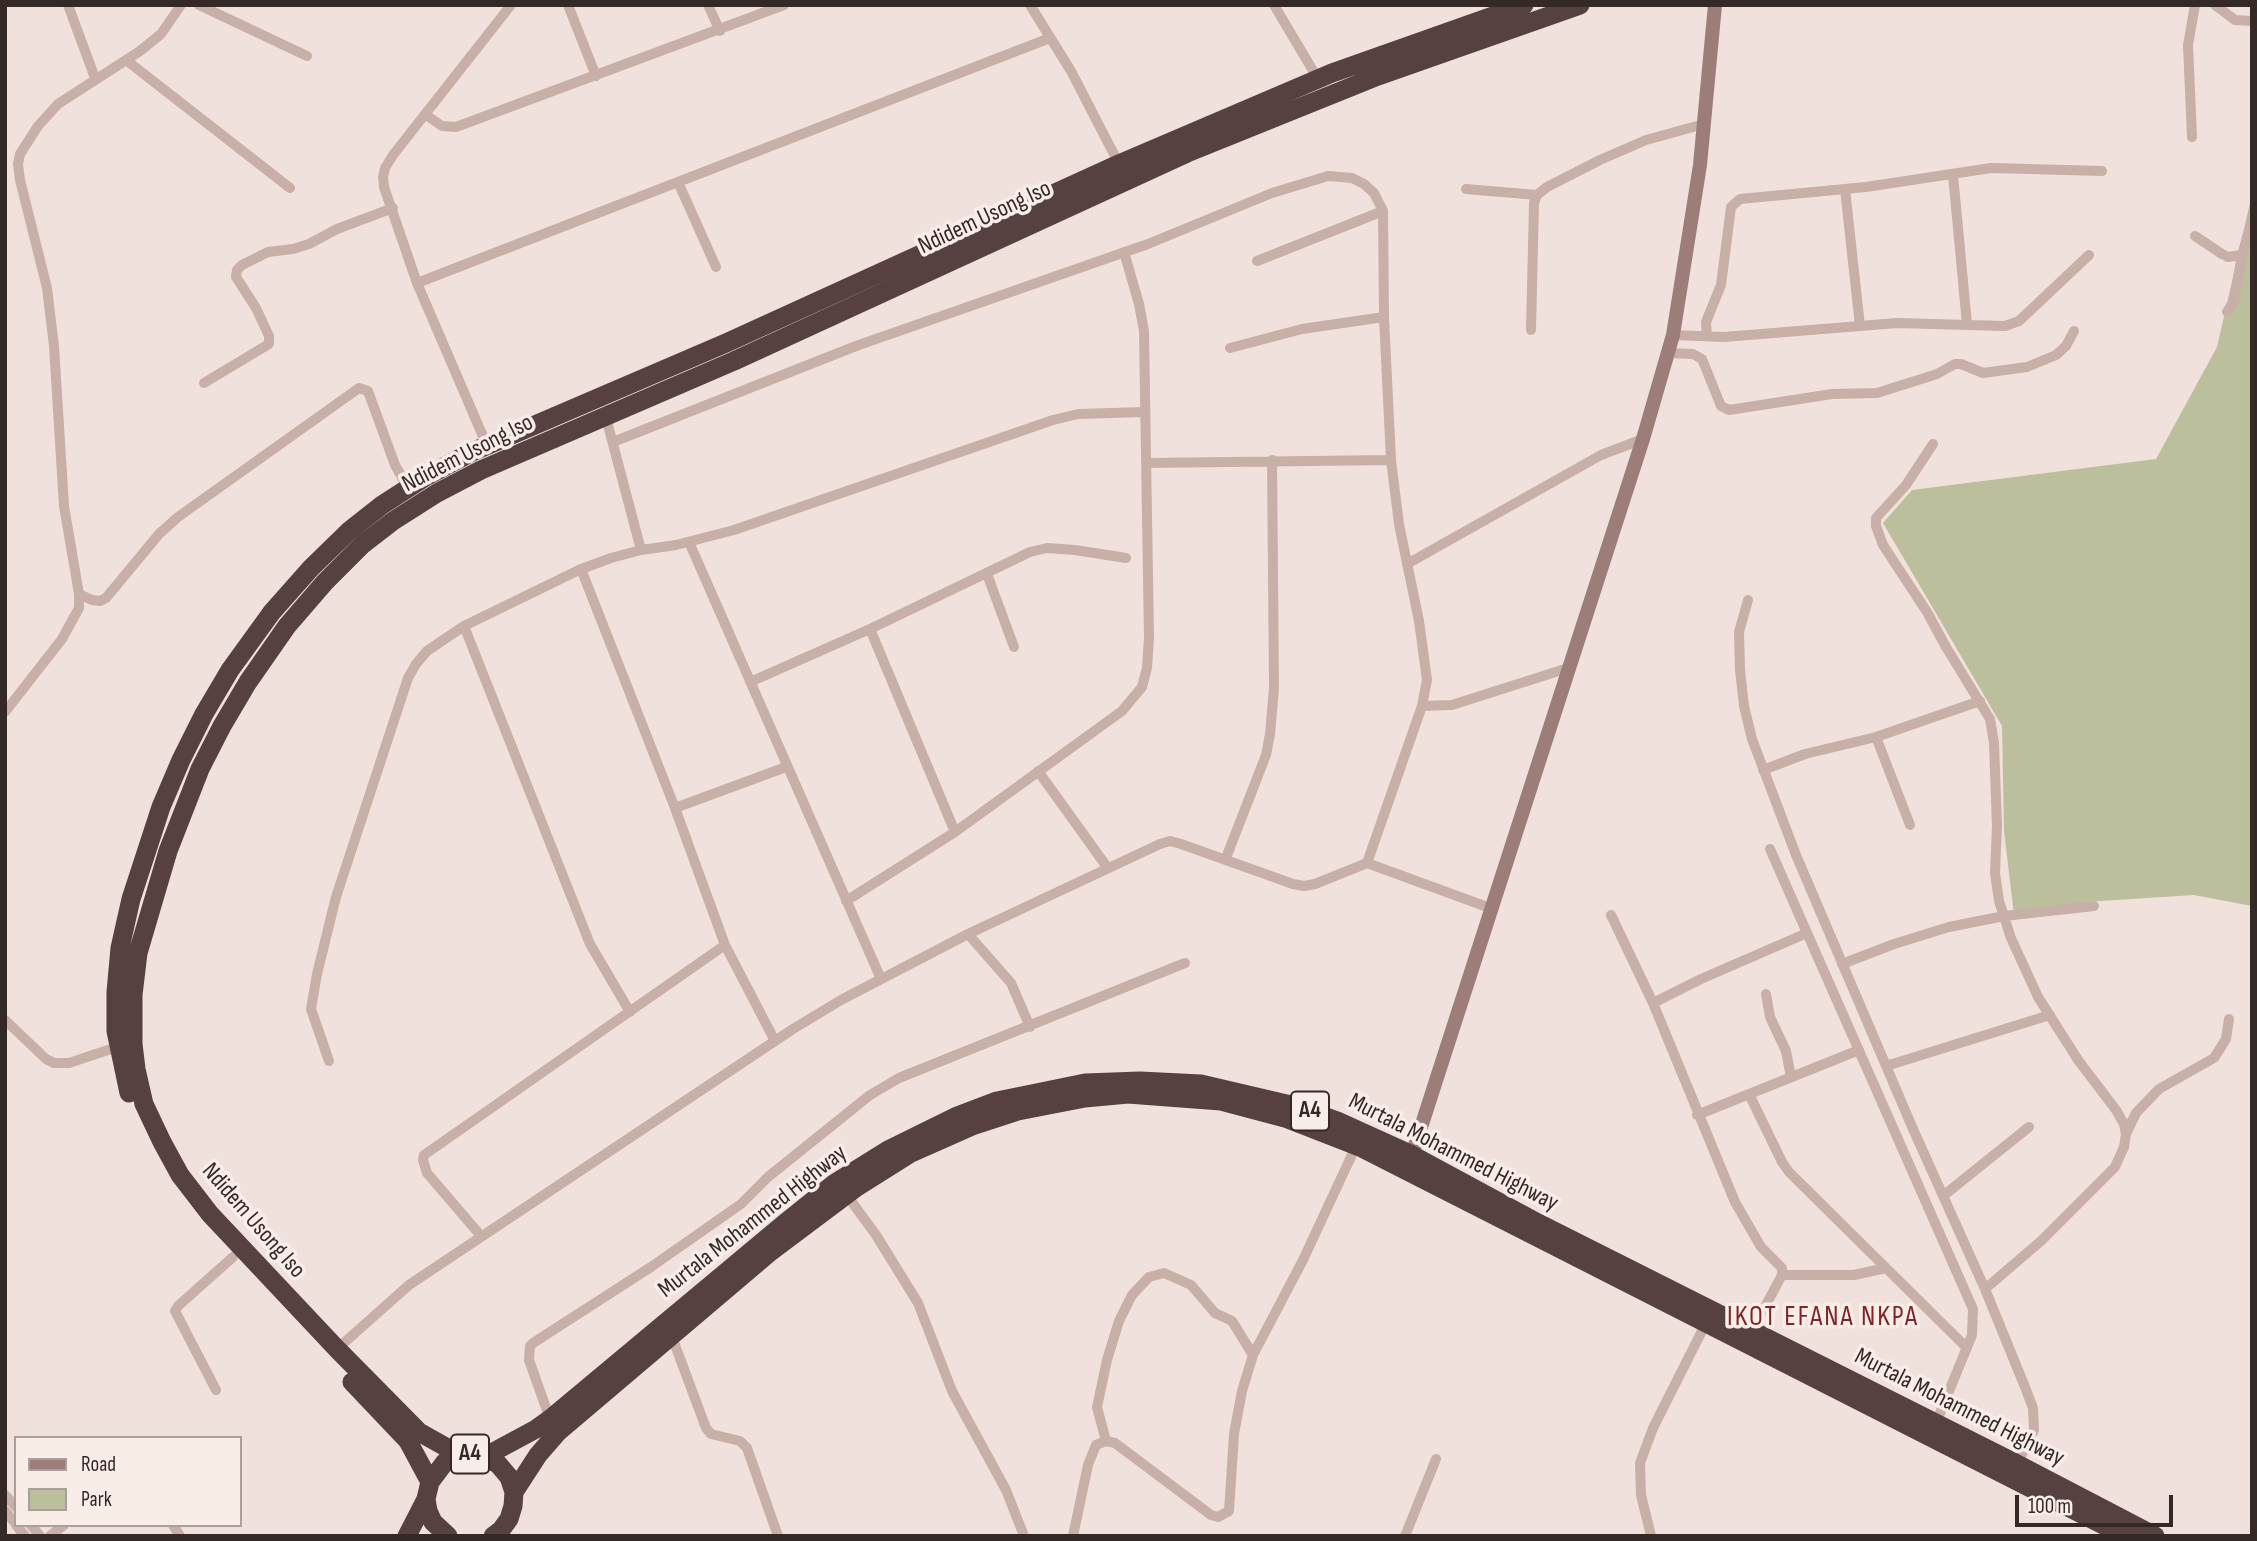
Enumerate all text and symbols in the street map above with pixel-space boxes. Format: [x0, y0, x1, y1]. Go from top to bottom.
street label: Ndidem Usong Iso [914, 175, 1056, 261]
street label: Ndidem Usong Iso [398, 409, 538, 499]
street label: Murtala Mohammed Highway [1343, 1088, 1563, 1218]
road number: A4 [1291, 1092, 1329, 1130]
street label: Murtala Mohammed Highway [653, 1139, 853, 1305]
street label: Ndidem Usong Iso [195, 1158, 311, 1284]
district label: IKOT EFANA NKPA [1729, 1301, 1917, 1335]
street label: Murtala Mohammed Highway [1849, 1343, 2069, 1473]
road number: A4 [451, 1434, 489, 1474]
legend [14, 1436, 242, 1527]
text: Road [81, 1452, 116, 1477]
scale bar [2019, 1482, 2176, 1526]
text: Park [81, 1487, 112, 1512]
text: 100 m [2028, 1494, 2071, 1519]

